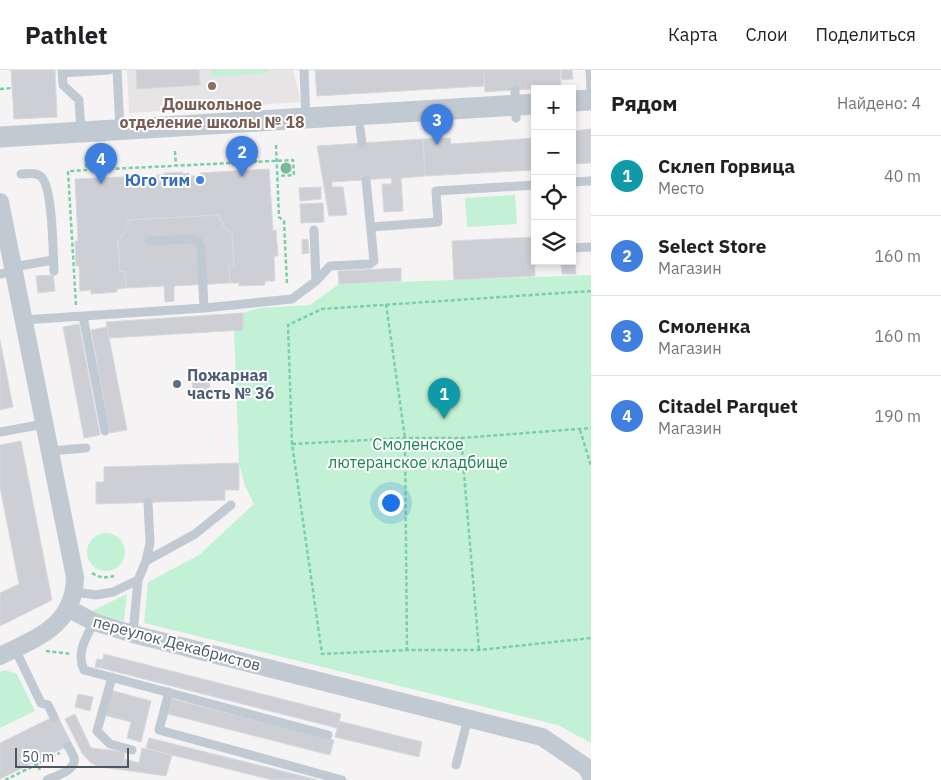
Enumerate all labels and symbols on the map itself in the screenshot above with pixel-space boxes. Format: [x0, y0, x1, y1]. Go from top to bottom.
marker: Дошкольное отделение школы № 18 [206, 80, 218, 92]
place label: Дошкольное отделение школы № 18 [120, 94, 304, 132]
pin: 3 [421, 104, 453, 145]
pin: 2 [226, 136, 258, 177]
pin: 4 [85, 143, 117, 184]
place label: Юго тим [125, 170, 190, 190]
marker: Юго тим [194, 174, 206, 186]
place label: Пожарная часть № 36 [187, 365, 275, 403]
marker: Пожарная часть № 36 [171, 378, 183, 390]
pin: 1 [428, 378, 460, 419]
park label: Смоленское лютеранское кладбище [328, 434, 508, 472]
your location [378, 490, 404, 516]
street label: переулок Декабристов [91, 611, 263, 675]
scale bar [15, 745, 129, 768]

